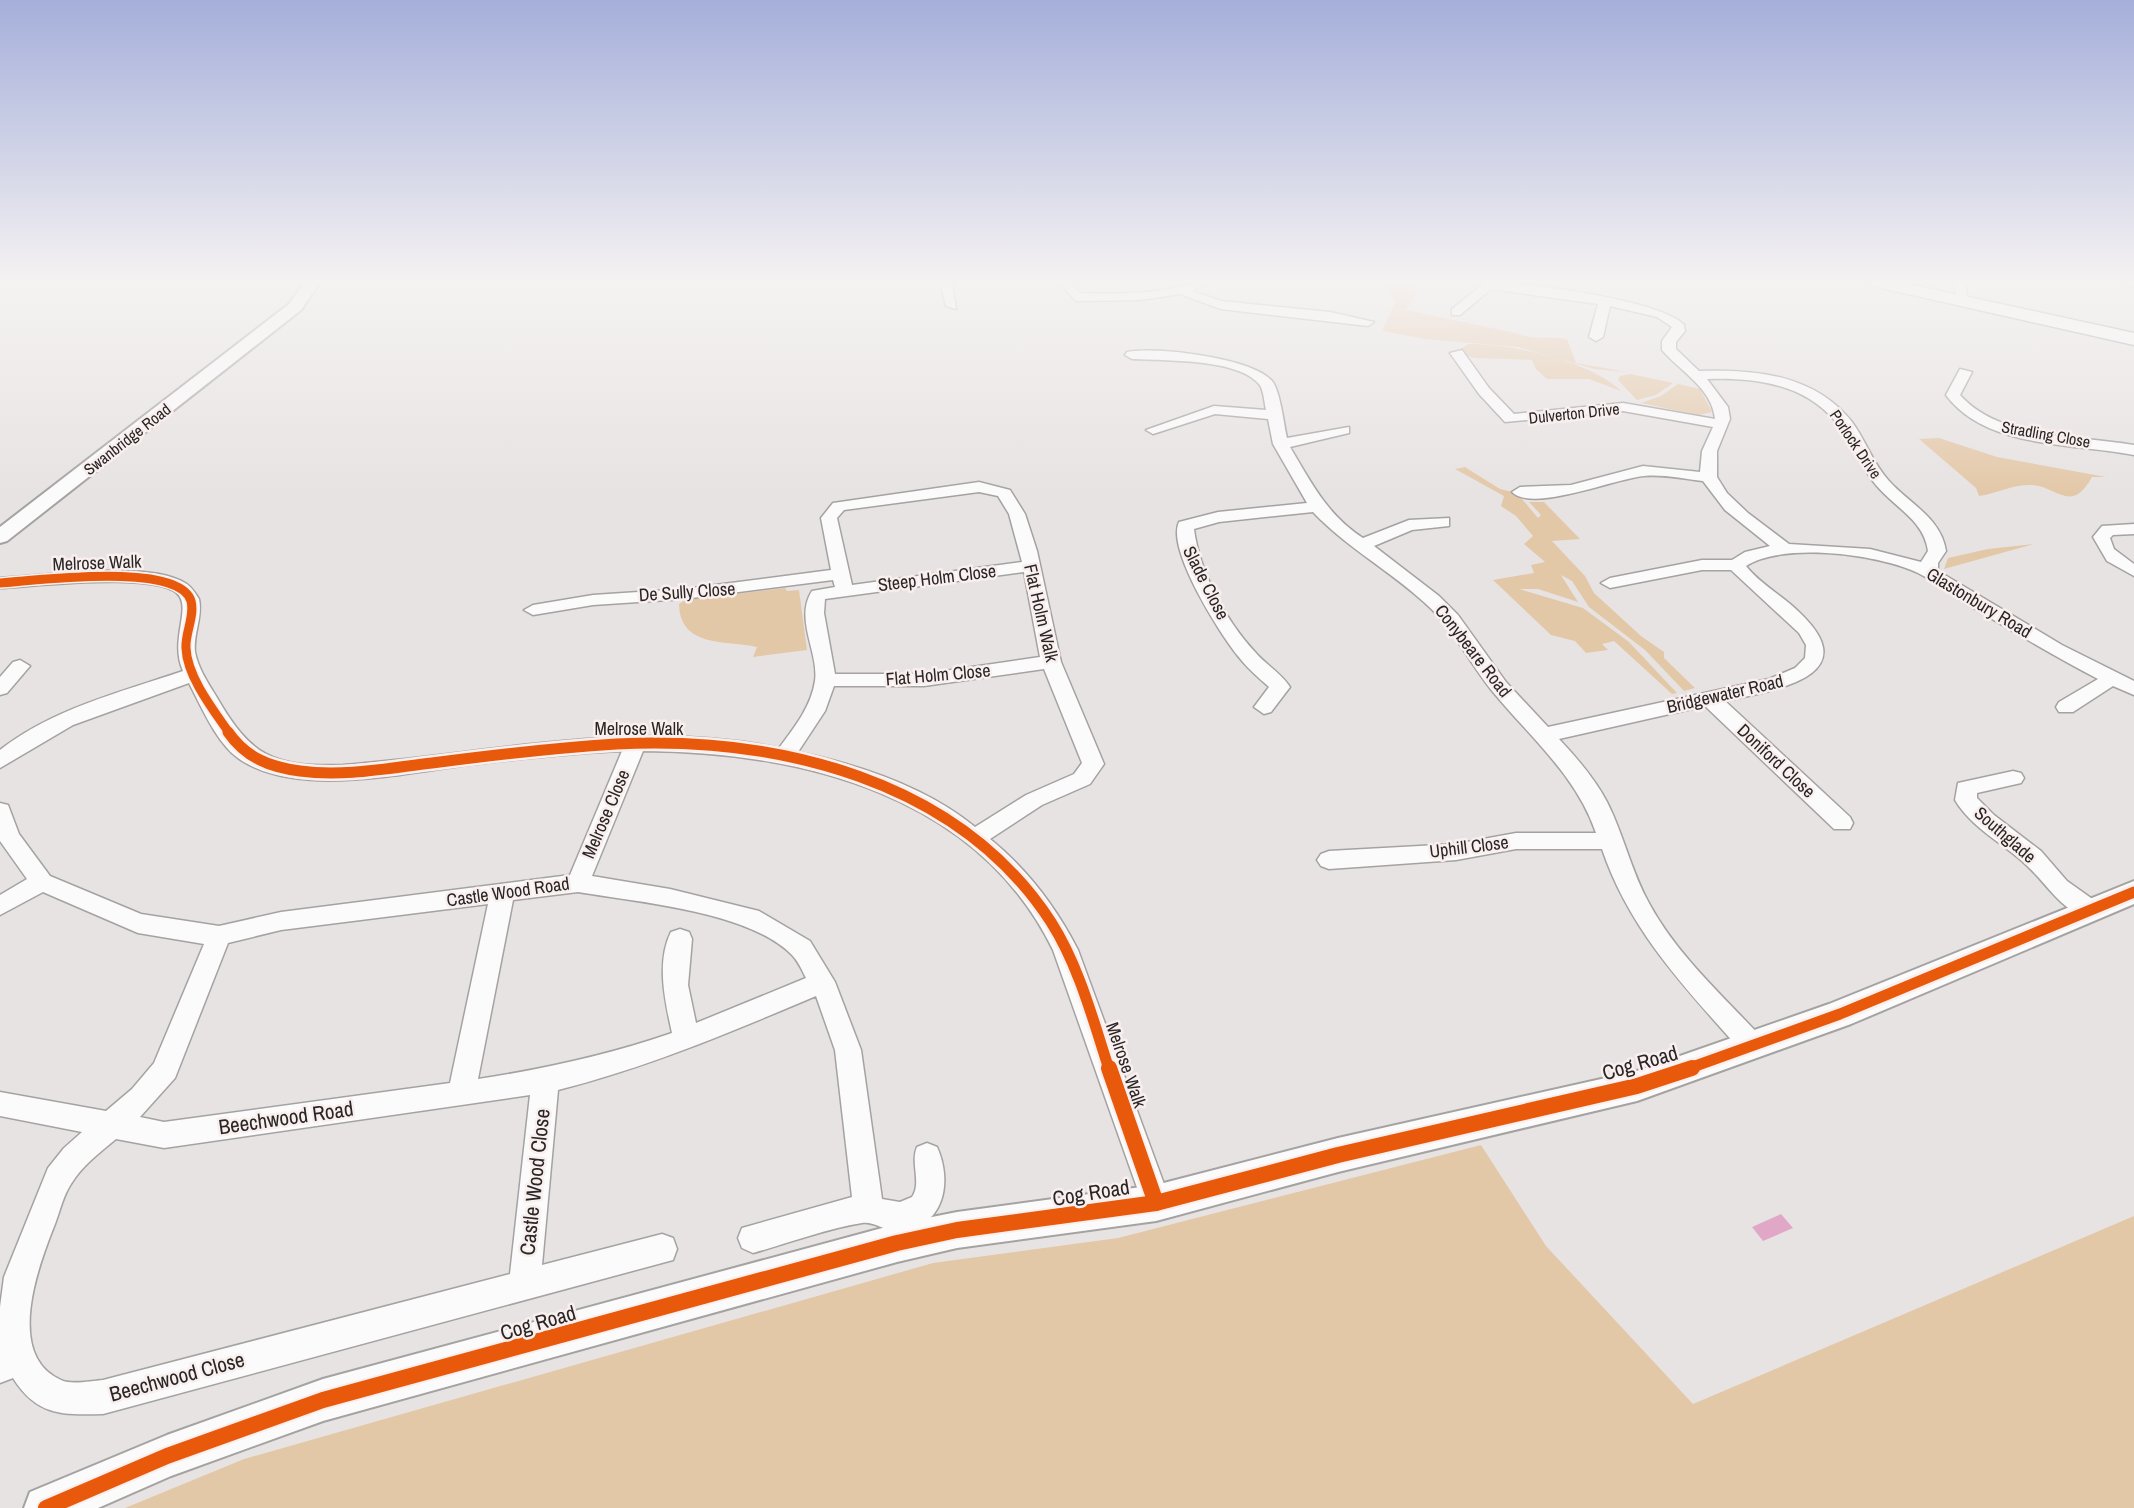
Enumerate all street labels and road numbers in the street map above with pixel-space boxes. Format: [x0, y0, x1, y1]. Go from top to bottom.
street label: Dulverton Drive [1528, 397, 1620, 429]
street label: Swanbridge Road [79, 398, 175, 480]
street label: Porlock Drive [1825, 405, 1887, 483]
street label: Stradling Close [2000, 415, 2092, 453]
street label: Slade Close [1177, 542, 1236, 624]
street label: Melrose Walk [52, 548, 142, 577]
street label: Steep Holm Close [876, 558, 997, 597]
street label: Glastonbury Road [1922, 561, 2037, 644]
street label: Flat Holm Walk [1018, 562, 1065, 665]
street label: De Sully Close [638, 576, 736, 607]
street label: Conybeare Road [1429, 599, 1518, 702]
street label: Flat Holm Close [885, 657, 991, 692]
street label: Bridgewater Road [1664, 668, 1786, 719]
street label: Melrose Walk [595, 716, 684, 741]
street label: Doniford Close [1732, 718, 1821, 803]
street label: Melrose Close [576, 766, 635, 862]
street label: Southglade [1969, 801, 2042, 869]
street label: Uphill Close [1428, 829, 1510, 864]
street label: Castle Wood Road [445, 871, 571, 912]
street label: Melrose Walk [1100, 1019, 1153, 1111]
street label: Cog Road [1599, 1038, 1681, 1087]
street label: Beechwood Road [217, 1094, 355, 1141]
street label: Castle Wood Close [512, 1107, 557, 1257]
street label: Cog Road [1050, 1172, 1131, 1213]
street label: Cog Road [497, 1298, 579, 1347]
street label: Beechwood Close [106, 1345, 248, 1408]

